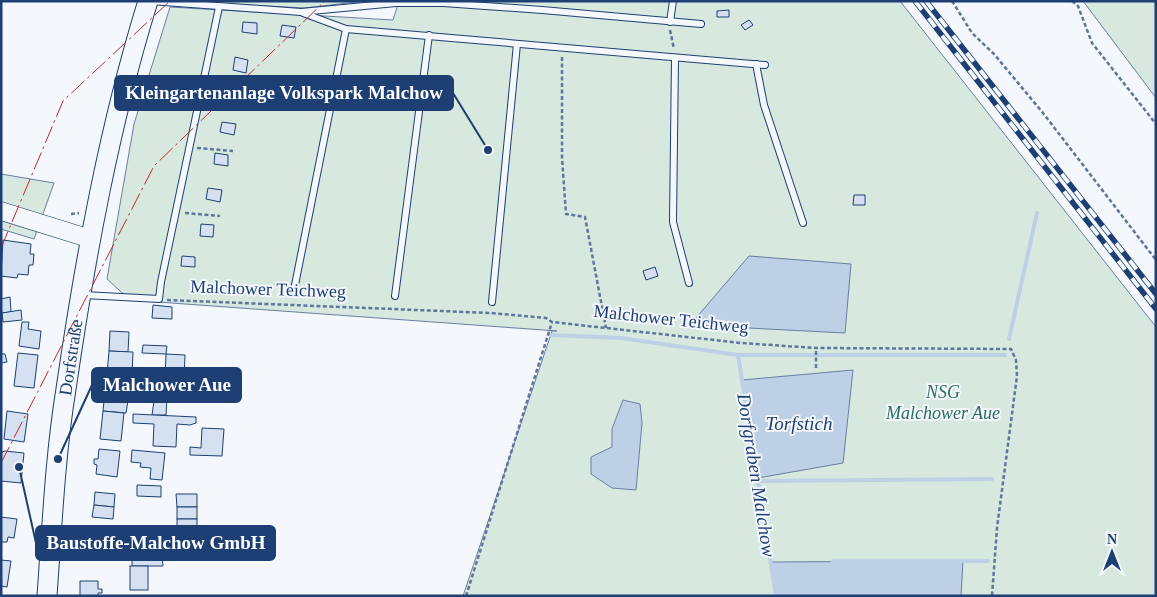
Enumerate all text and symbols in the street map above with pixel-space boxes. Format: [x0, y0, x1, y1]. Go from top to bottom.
callout: Kleingartenanlage Volkspark Malchow [115, 76, 453, 110]
text: Kleingartenanlage Volkspark Malchow [125, 82, 443, 103]
street label: Malchower Teichweg [190, 276, 346, 302]
street label: Malchower Teichweg [592, 301, 750, 337]
street label: Dorfstraße [55, 318, 87, 397]
callout: Malchower Aue [92, 368, 241, 402]
text: Malchower Aue [103, 374, 231, 395]
park label: NSG Malchower Aue [885, 382, 1000, 423]
water label: Dorfgraben Malchow [733, 391, 780, 559]
water label: Torfstich [766, 413, 832, 434]
callout: Baustoffe-Malchow GmbH [36, 526, 275, 560]
north arrow [1087, 527, 1137, 577]
text: Baustoffe-Malchow GmbH [46, 532, 266, 553]
text: N [1107, 532, 1117, 547]

